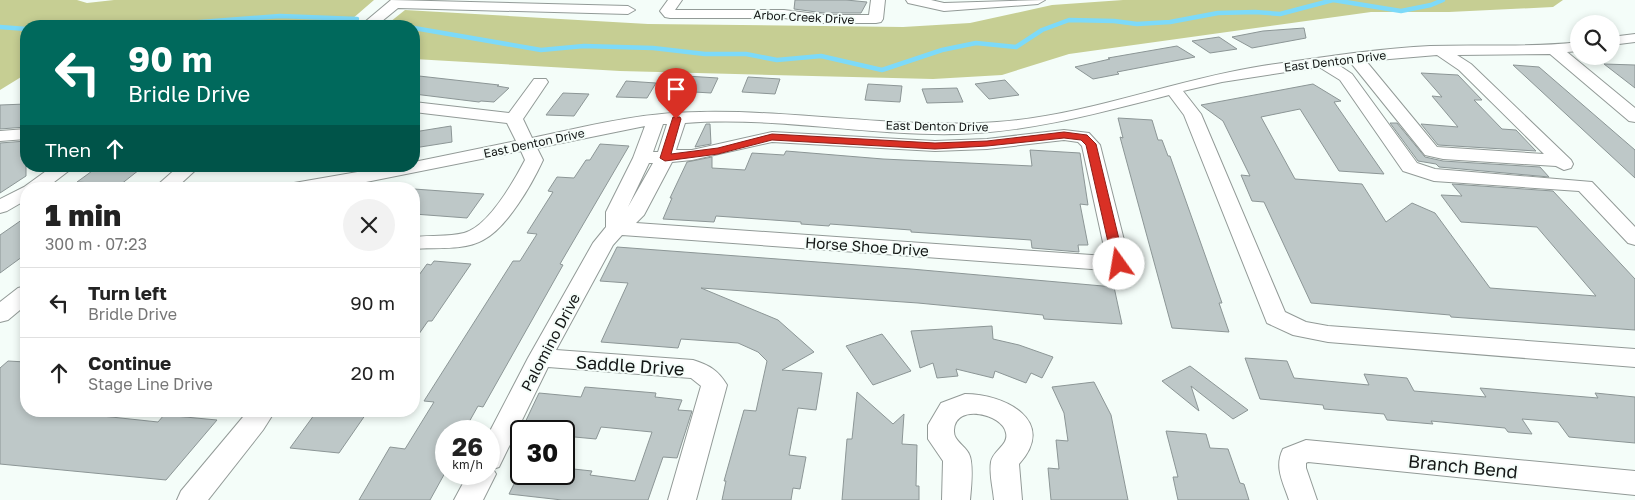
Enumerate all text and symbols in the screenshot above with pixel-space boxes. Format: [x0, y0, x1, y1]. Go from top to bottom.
street label: Arbor Creek Drive [753, 7, 855, 27]
map controls [1570, 15, 1620, 65]
button: search [1570, 15, 1620, 65]
text: 90 m [128, 38, 212, 80]
icon: left [45, 40, 110, 105]
street label: East Denton Drive [1283, 47, 1387, 75]
pin [655, 68, 697, 119]
icon: arrive [662, 75, 690, 103]
text: Bridle Drive [128, 80, 250, 107]
street label: East Denton Drive [885, 118, 989, 134]
street label: East Denton Drive [482, 125, 586, 161]
icon: ahead [101, 135, 129, 163]
text: Then [45, 138, 91, 161]
text: 1 min [45, 197, 121, 233]
button: close [343, 199, 395, 251]
street label: Horse Shoe Drive [804, 233, 930, 259]
text: 300 m · 07:23 [45, 234, 147, 254]
position arrow [1092, 237, 1144, 289]
text: Turn left [88, 281, 167, 304]
icon: left [45, 289, 73, 317]
street label: Palomino Drive [517, 290, 583, 394]
text: 90 m [350, 291, 395, 314]
text: Bridle Drive [88, 304, 177, 324]
street label: Saddle Drive [575, 350, 685, 380]
text: Continue [88, 351, 171, 374]
icon: ahead [45, 359, 73, 387]
text: 20 m [351, 361, 395, 384]
text: Stage Line Drive [88, 374, 213, 394]
speed limit sign: 30 [510, 420, 575, 485]
text: 26 [452, 431, 483, 462]
street label: Branch Bend [1407, 449, 1519, 483]
text: km/h [452, 457, 483, 472]

